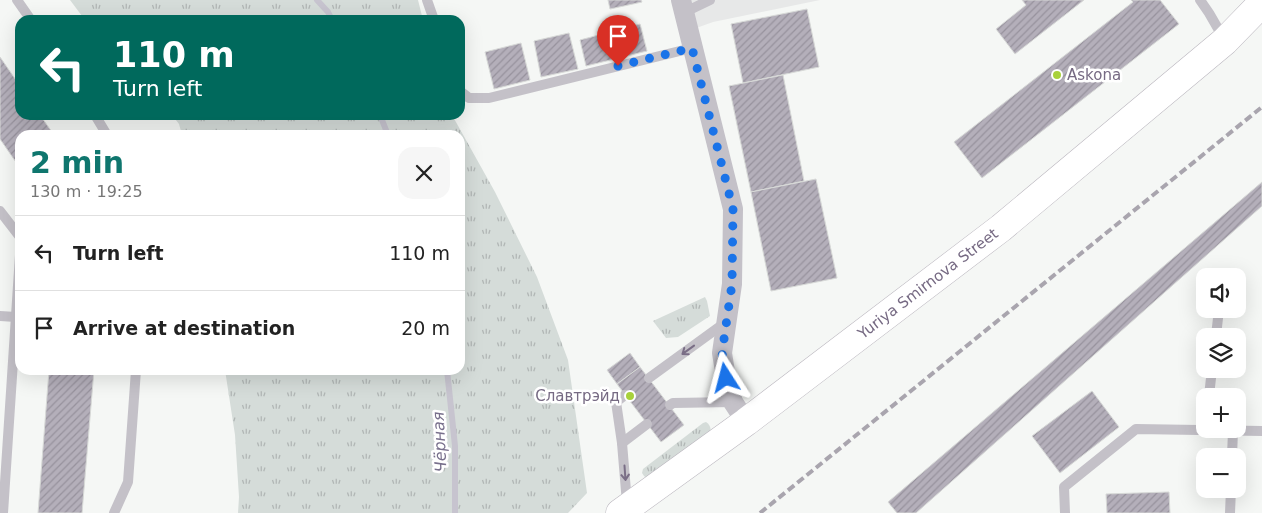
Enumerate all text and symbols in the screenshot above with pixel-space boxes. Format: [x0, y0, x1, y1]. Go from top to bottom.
pin [597, 15, 639, 66]
icon: arrive [604, 22, 632, 50]
icon: left [30, 35, 95, 100]
text: 110 m [113, 35, 235, 75]
place label: Askona [1067, 66, 1121, 84]
marker: Askona [1051, 69, 1063, 81]
text: Turn left [113, 76, 202, 101]
text: 2 min [30, 145, 124, 180]
button: close [398, 147, 450, 199]
text: 130 m · 19:25 [30, 182, 143, 201]
street label: Yuriya Smirnova Street [853, 224, 1002, 343]
icon: left [30, 239, 58, 267]
text: Turn left [73, 242, 164, 264]
text: 110 m [389, 242, 450, 264]
map controls [1196, 268, 1246, 498]
button: sound [1196, 268, 1246, 318]
icon: arrive [30, 314, 58, 342]
text: Arrive at destination [73, 317, 295, 339]
text: 20 m [401, 317, 450, 339]
button: layers [1196, 328, 1246, 378]
one-way arrow [682, 344, 695, 355]
position arrow [699, 351, 751, 403]
place label: Славтрэйд [535, 387, 620, 405]
button: + [1196, 388, 1246, 438]
marker: Славтрэйд [624, 390, 636, 402]
water label: Чёрная [428, 411, 451, 473]
button: − [1196, 448, 1246, 498]
one-way arrow [620, 465, 629, 481]

